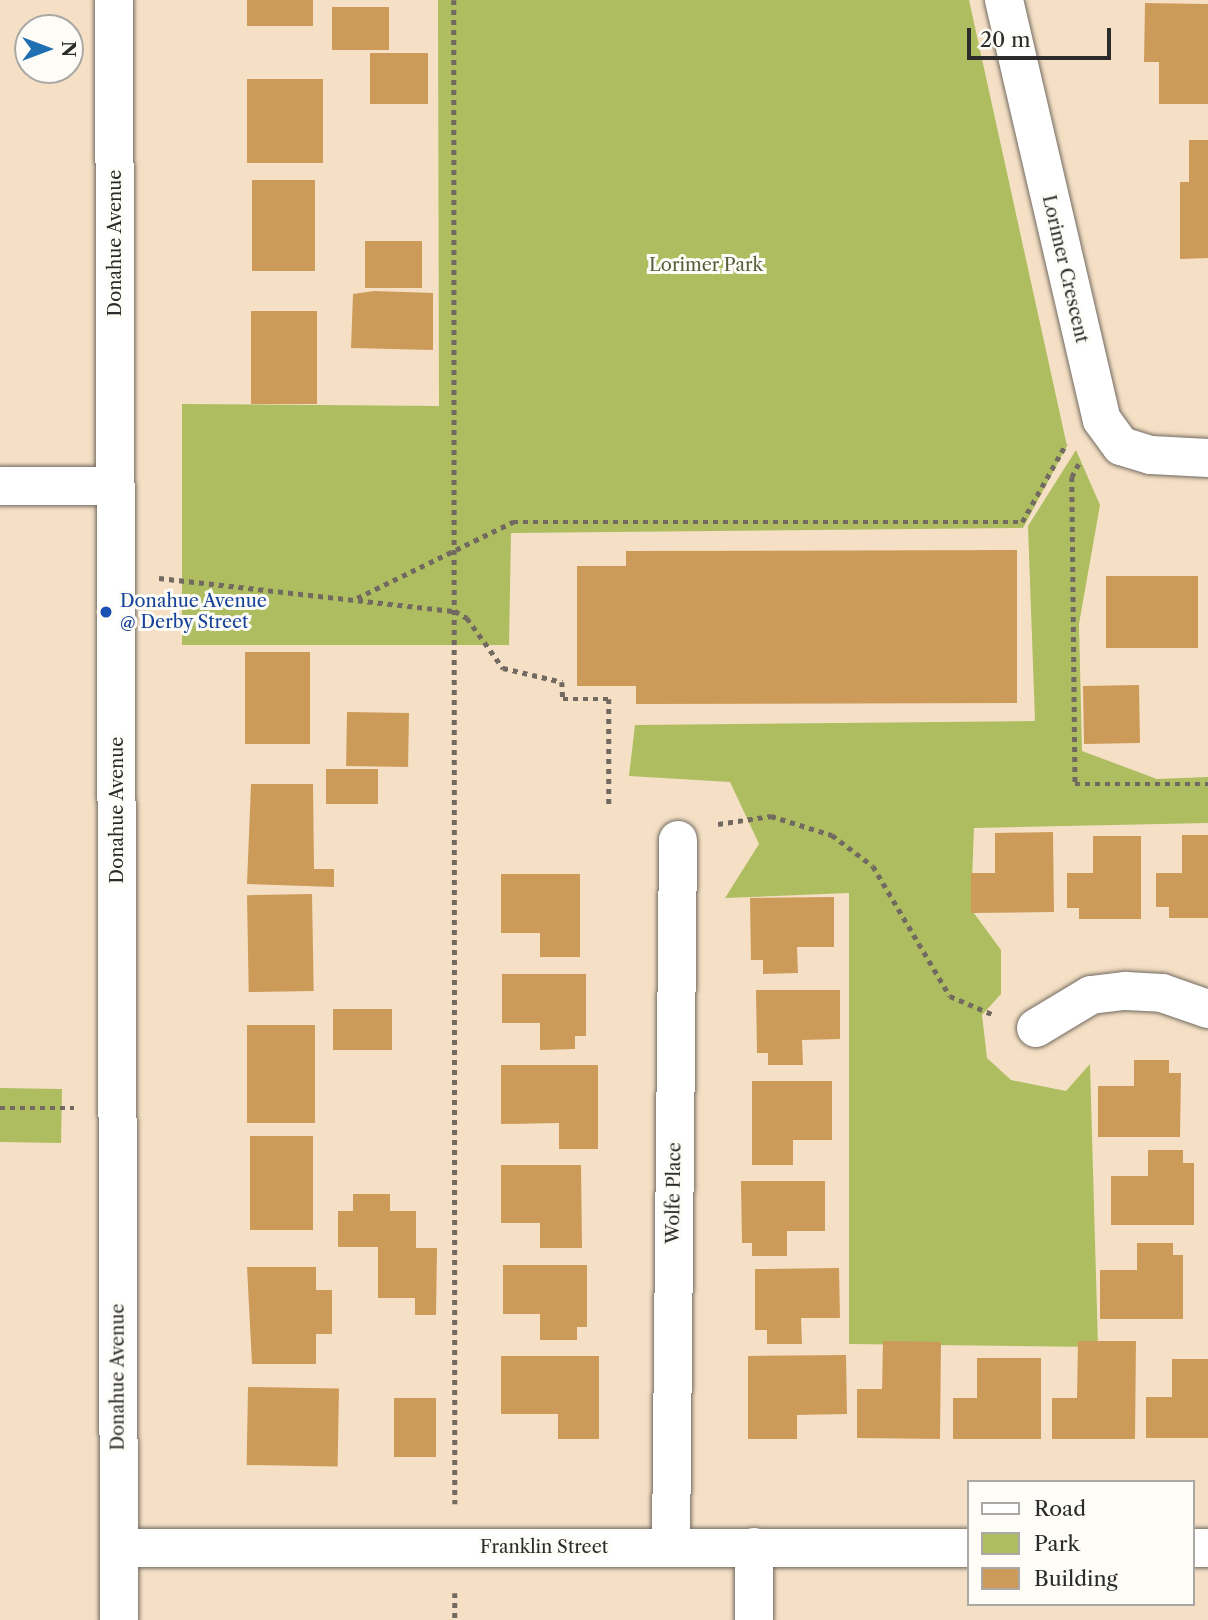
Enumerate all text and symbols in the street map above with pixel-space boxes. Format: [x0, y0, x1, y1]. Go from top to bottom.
north arrow [14, 14, 84, 84]
scale bar [970, 14, 1114, 58]
text: 20 m [980, 27, 1031, 52]
text: N [57, 41, 80, 57]
street label: Donahue Avenue [104, 169, 126, 317]
street label: Lorimer Crescent [1037, 193, 1093, 345]
park label: Lorimer Park [649, 254, 763, 276]
place label: Donahue Avenue @ Derby Street [120, 591, 268, 634]
marker: Donahue Avenue @ Derby Street [98, 604, 114, 620]
street label: Donahue Avenue [106, 736, 128, 884]
street label: Wolfe Place [662, 1142, 686, 1244]
street label: Donahue Avenue [107, 1303, 129, 1451]
legend [967, 1480, 1194, 1606]
text: Road [1034, 1496, 1086, 1521]
text: Park [1034, 1531, 1080, 1556]
street label: Franklin Street [480, 1536, 608, 1558]
text: Building [1034, 1566, 1118, 1591]

